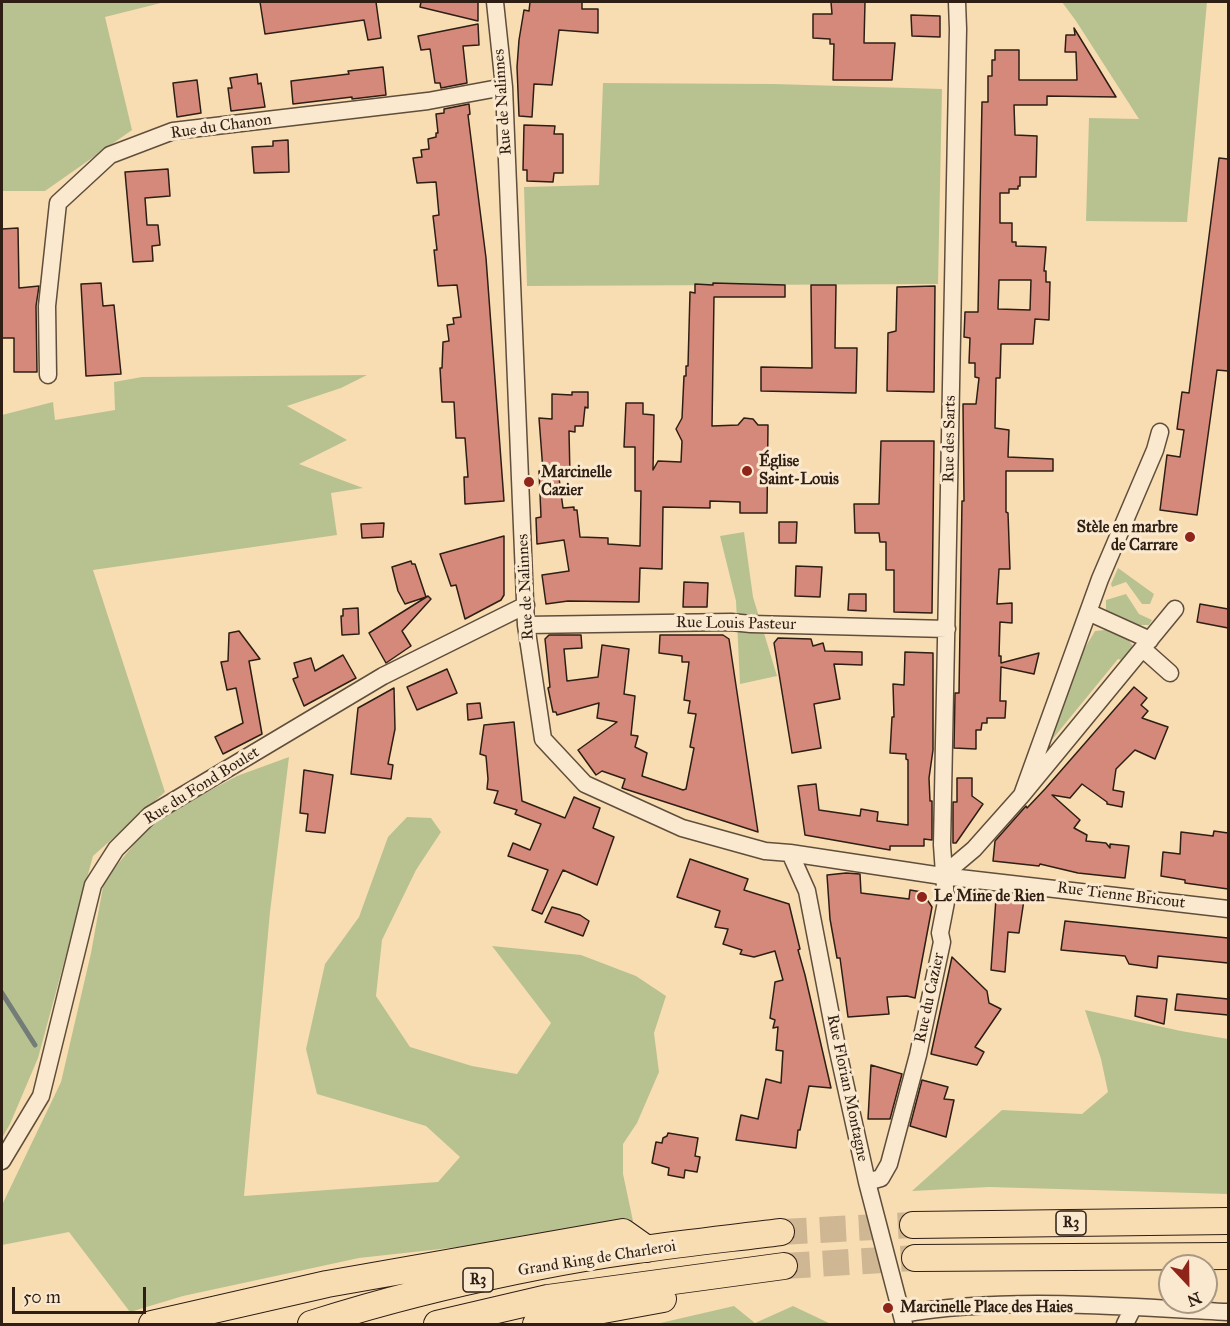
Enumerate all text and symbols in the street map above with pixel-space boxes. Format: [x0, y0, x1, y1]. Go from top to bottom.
street label: Rue de Nalinnes [490, 48, 516, 156]
street label: Rue du Chanon [169, 110, 273, 144]
street label: Rue des Sarts [940, 395, 960, 483]
place label: Église Saint-Louis [759, 452, 839, 490]
place label: Marcinelle Cazier [541, 463, 612, 501]
marker: Église Saint-Louis [740, 464, 754, 478]
marker: Marcinelle Cazier [522, 475, 536, 489]
place label: Stèle en marbre de Carrare [1077, 518, 1178, 556]
marker: Stèle en marbre de Carrare [1183, 530, 1197, 544]
street label: Rue de Nalinnes [514, 533, 538, 641]
street label: Rue Louis Pasteur [676, 613, 796, 635]
street label: Rue du Fond Boulet [141, 743, 263, 829]
street label: Rue Tienne Bricout [1056, 879, 1186, 913]
place label: Le Mine de Rien [934, 887, 1045, 907]
marker: Le Mine de Rien [915, 890, 929, 904]
street label: Rue du Cazier [911, 951, 949, 1045]
street label: Rue Florian Montagne [822, 1013, 872, 1163]
road number: R3 [1056, 1211, 1086, 1235]
street label: Grand Ring de Charleroi [517, 1237, 677, 1281]
north arrow [1158, 1254, 1218, 1314]
road number: R3 [463, 1268, 493, 1292]
scale bar [15, 1275, 148, 1313]
text: 50 m [23, 1286, 61, 1308]
text: N [1184, 1288, 1204, 1311]
place label: Marcinelle Place des Haies [900, 1298, 1073, 1318]
marker: Marcinelle Place des Haies [881, 1301, 895, 1315]

